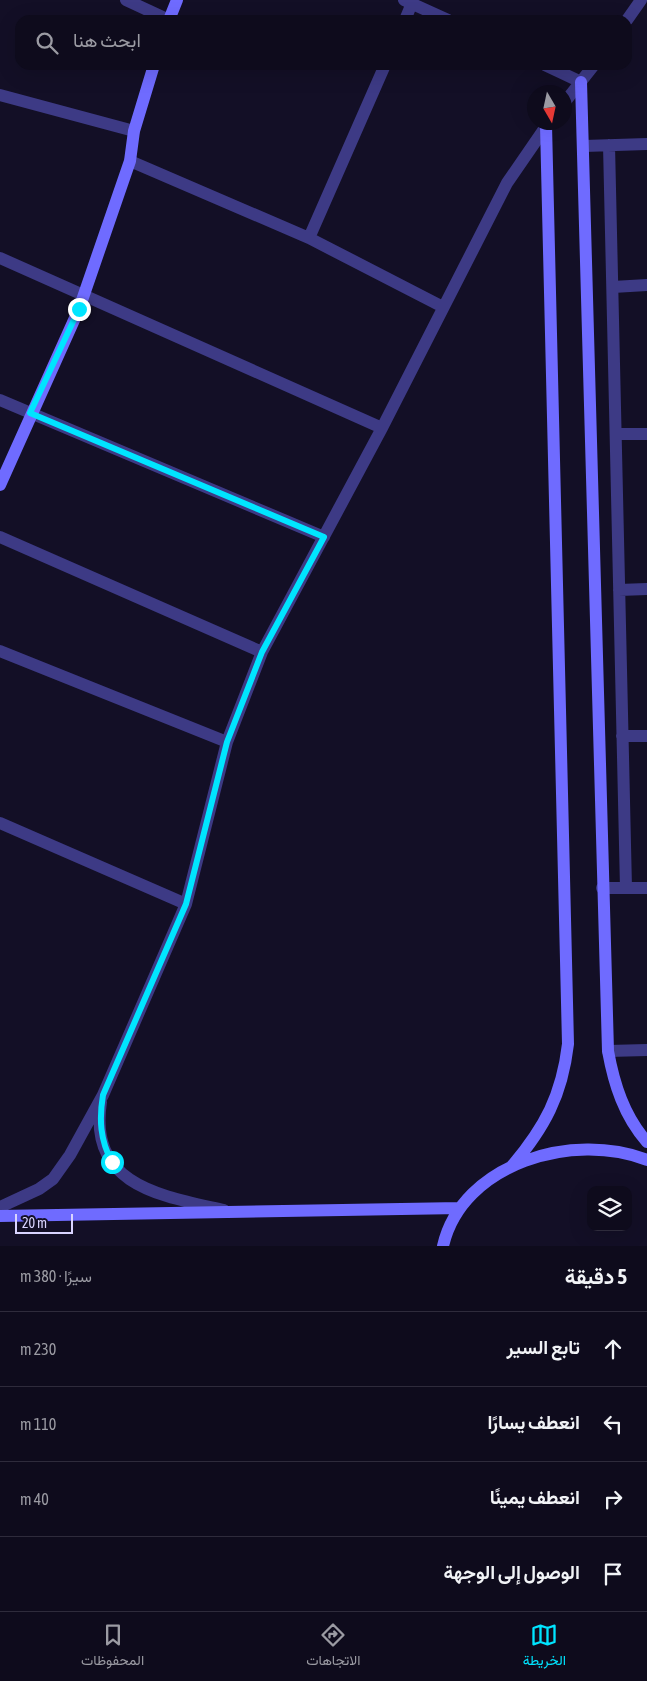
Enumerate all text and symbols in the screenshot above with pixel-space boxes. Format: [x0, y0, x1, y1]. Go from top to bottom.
search box [15, 15, 632, 70]
icon: search [33, 29, 61, 57]
text: ابحث هنا [73, 29, 141, 51]
north arrow [527, 85, 572, 130]
route end [68, 298, 91, 321]
route start [101, 1151, 124, 1174]
map controls [587, 1186, 632, 1231]
button: layers [587, 1186, 632, 1231]
scale bar [15, 1211, 72, 1234]
text: 20 m [22, 1215, 47, 1231]
text: 5 دقيقة [565, 1264, 627, 1288]
text: سيرًا · 380 m [20, 1267, 92, 1285]
icon: ahead [599, 1335, 627, 1363]
text: تابع السير [507, 1336, 580, 1358]
text: 230 m [20, 1340, 56, 1358]
icon: left [599, 1410, 627, 1438]
text: انعطف يسارًا [487, 1411, 580, 1433]
text: 110 m [20, 1415, 56, 1433]
icon: right [599, 1485, 627, 1513]
text: انعطف يمينًا [490, 1486, 580, 1508]
text: 40 m [20, 1490, 49, 1508]
icon: arrive [599, 1560, 627, 1588]
text: الوصول إلى الوجهة [443, 1561, 580, 1583]
tab: المحفوظات [81, 1621, 144, 1673]
tab: الاتجاهات [306, 1621, 361, 1673]
tab: الخريطة [523, 1621, 566, 1673]

